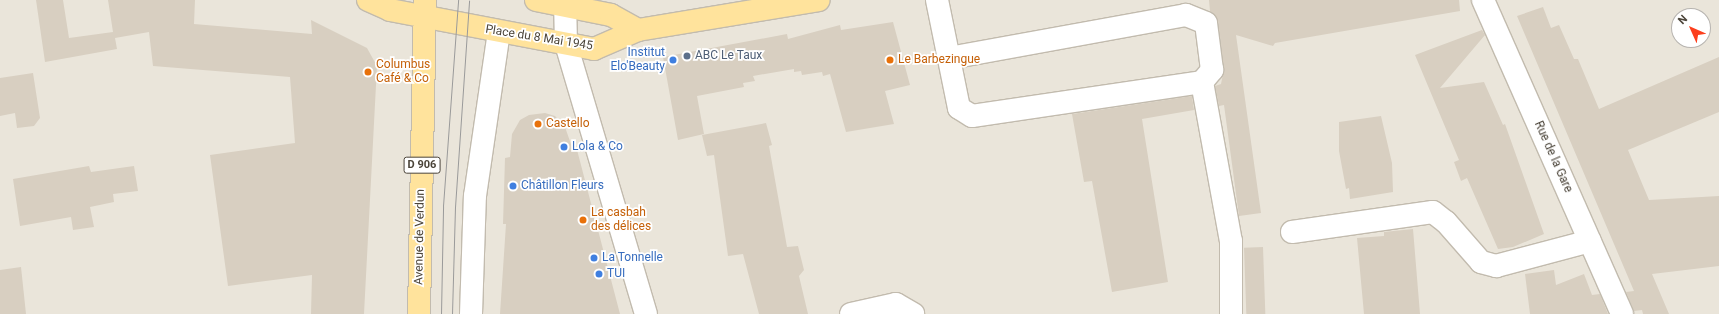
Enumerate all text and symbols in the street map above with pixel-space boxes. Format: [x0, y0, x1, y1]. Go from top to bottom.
north arrow [1671, 8, 1711, 48]
text: N [1676, 13, 1690, 27]
street label: Place du 8 Mai 1945 [484, 22, 594, 54]
place label: Institut Elo'Beauty [611, 46, 665, 74]
place label: ABC Le Taux [695, 49, 762, 63]
marker: ABC Le Taux [682, 51, 692, 61]
place label: Le Barbezingue [898, 53, 980, 67]
marker: Institut Elo'Beauty [668, 55, 678, 65]
marker: Le Barbezingue [885, 55, 895, 65]
place label: Columbus Café & Co [376, 58, 430, 86]
marker: Columbus Café & Co [363, 67, 373, 77]
place label: Castello [546, 117, 590, 131]
marker: Castello [533, 119, 543, 129]
street label: Rue de la Gare [1531, 119, 1575, 195]
place label: Lola & Co [572, 140, 623, 154]
marker: Lola & Co [559, 142, 569, 152]
road number: D 906 [403, 156, 441, 174]
place label: Châtillon Fleurs [521, 179, 604, 193]
marker: Châtillon Fleurs [508, 181, 518, 191]
street label: Avenue de Verdun [412, 189, 428, 285]
place label: La casbah des délices [591, 206, 651, 234]
marker: La casbah des délices [578, 215, 588, 225]
place label: La Tonnelle [602, 251, 663, 265]
marker: La Tonnelle [589, 253, 599, 263]
place label: TUI [607, 267, 625, 281]
marker: TUI [594, 269, 604, 279]

